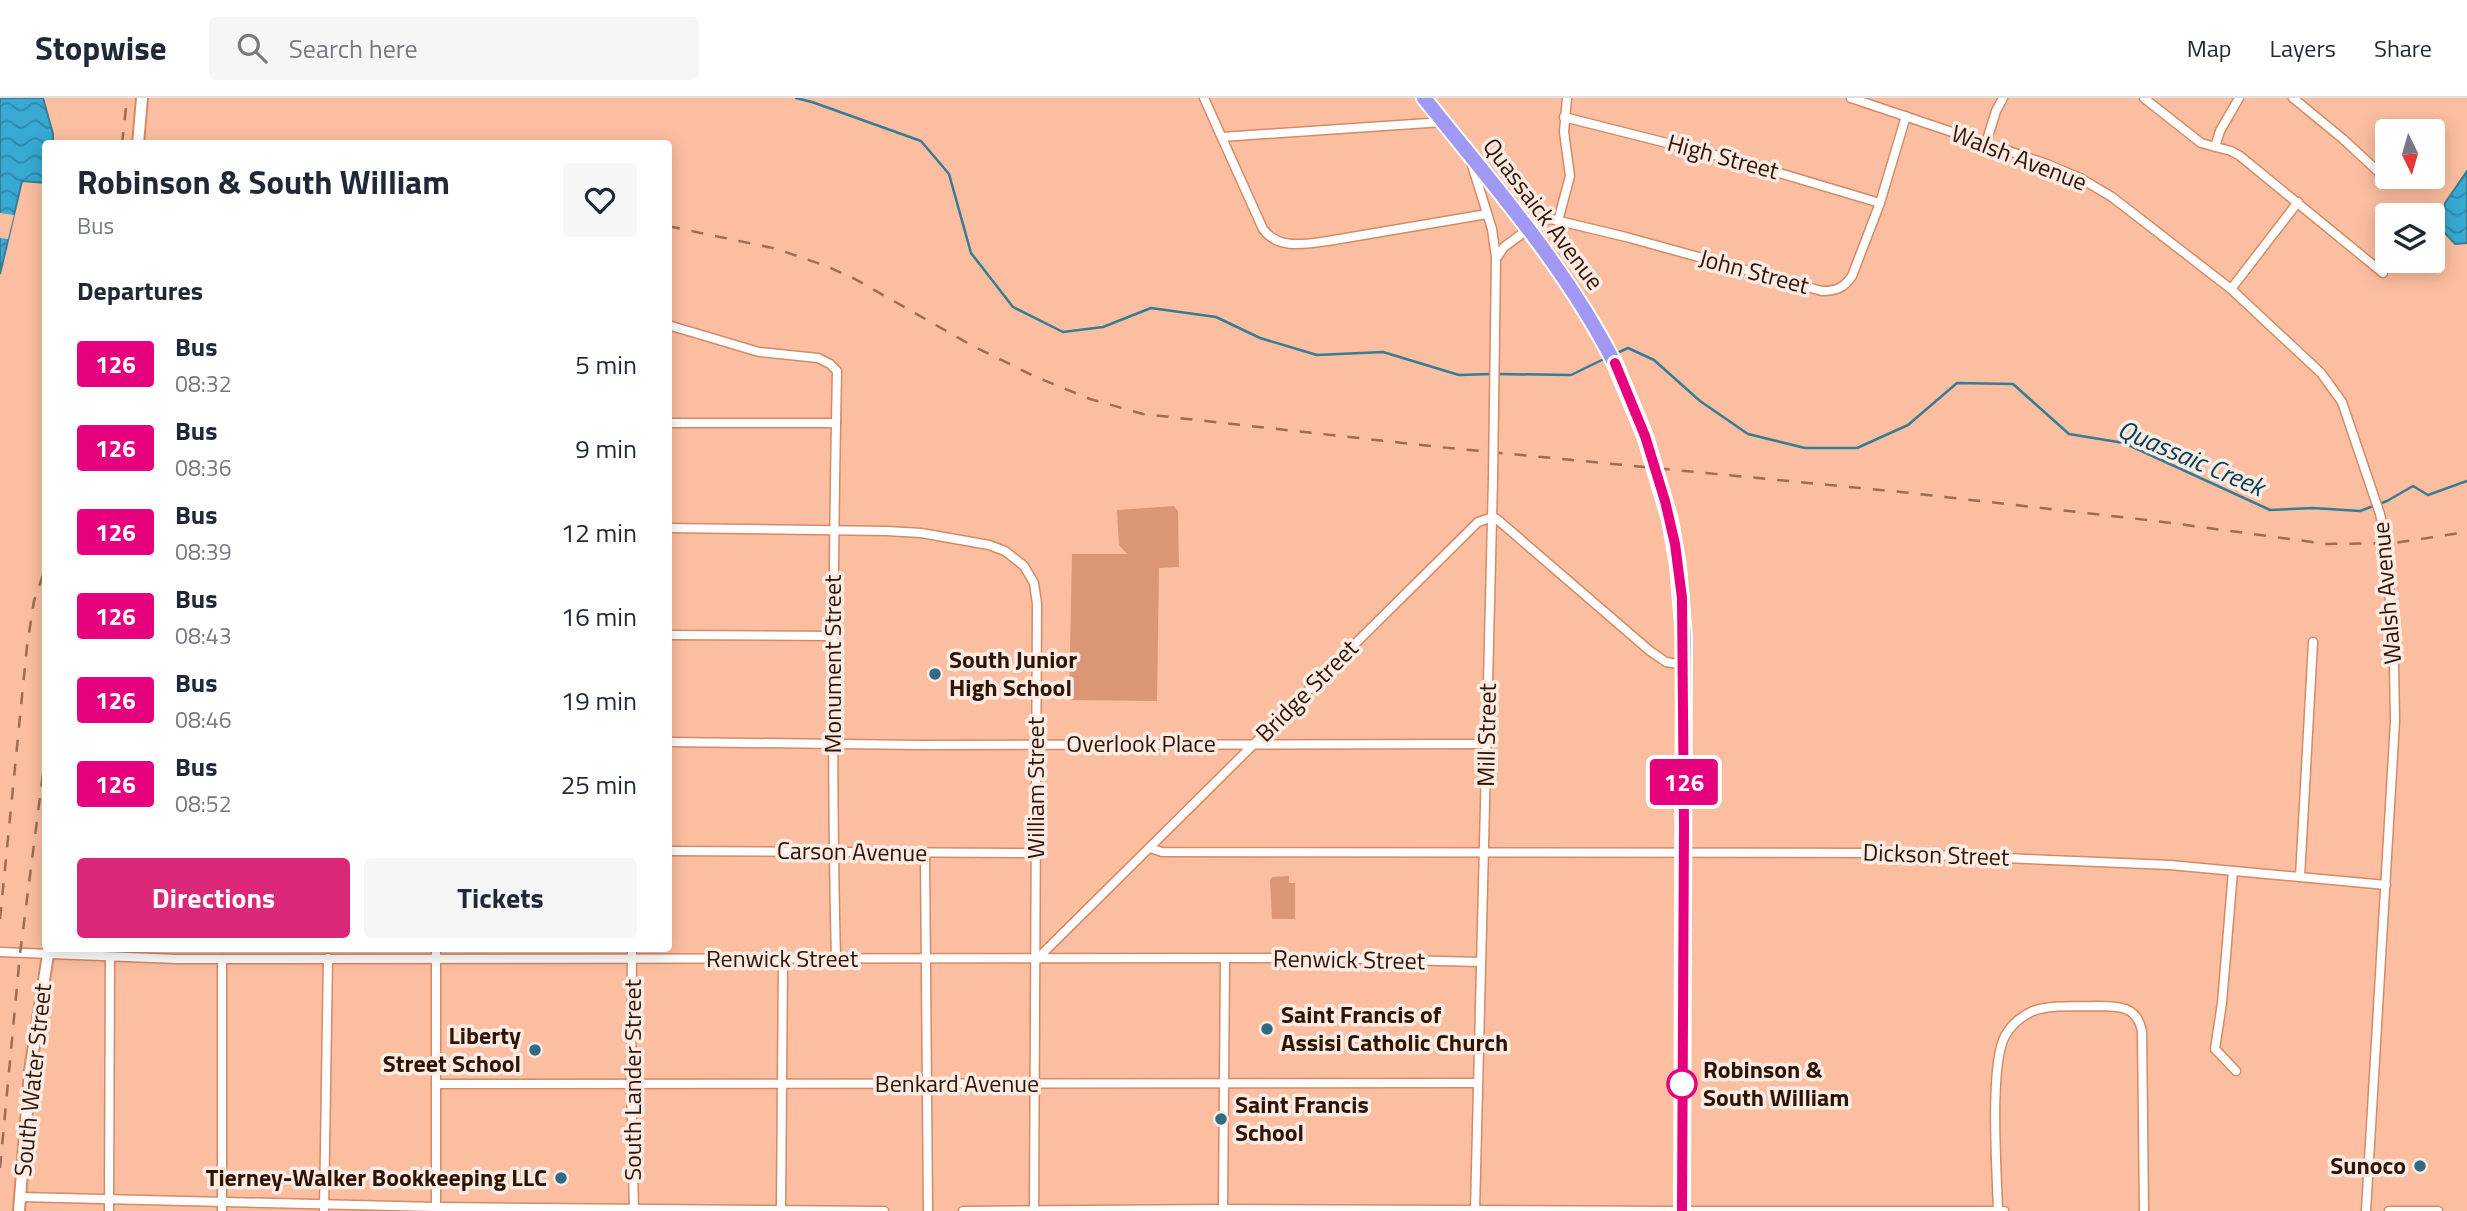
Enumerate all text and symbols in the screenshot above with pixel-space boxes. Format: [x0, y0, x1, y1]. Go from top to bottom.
search box [209, 17, 699, 80]
text: Stopwise [35, 23, 167, 73]
icon: search [233, 29, 271, 67]
text: Search here [289, 29, 418, 68]
text: Map [2187, 30, 2232, 66]
text: Layers [2270, 30, 2336, 66]
text: Share [2374, 30, 2432, 66]
street label: Walsh Avenue [1946, 115, 2093, 199]
north arrow [2375, 119, 2445, 189]
map controls [2375, 119, 2445, 273]
street label: High Street [1664, 124, 1783, 188]
street label: Quassaick Avenue [1474, 130, 1613, 297]
text: Robinson & South William [77, 157, 450, 207]
button: heart [563, 163, 637, 237]
button: layers [2375, 203, 2445, 273]
text: Bus [77, 208, 114, 243]
street label: John Street [1695, 239, 1814, 303]
text: Departures [77, 271, 203, 310]
text: Bus [175, 327, 217, 366]
text: 5 min [575, 345, 637, 384]
text: 126 [95, 346, 136, 382]
text: 08:32 [175, 366, 232, 401]
water label: Quassaic Creek [2112, 409, 2274, 507]
text: Bus [175, 411, 217, 450]
text: 9 min [575, 429, 637, 468]
text: 126 [95, 430, 136, 466]
text: 08:36 [175, 450, 232, 485]
text: Bus [175, 495, 217, 534]
text: 12 min [561, 513, 637, 552]
text: 126 [95, 514, 136, 550]
street label: Walsh Avenue [2362, 520, 2410, 666]
text: 08:39 [175, 534, 232, 569]
street label: Monument Street [814, 574, 850, 753]
text: Bus [175, 579, 217, 618]
text: 16 min [561, 597, 637, 636]
text: 126 [95, 598, 136, 634]
text: 08:43 [175, 618, 232, 653]
street label: Bridge Street [1247, 630, 1366, 750]
place label: South Junior High School [949, 641, 1077, 705]
text: Bus [175, 663, 217, 702]
marker: South Junior High School [927, 666, 943, 682]
text: 19 min [561, 681, 637, 720]
text: 126 [95, 682, 136, 718]
street label: Mill Street [1467, 682, 1505, 787]
text: 08:46 [175, 702, 232, 737]
street label: William Street [1017, 716, 1053, 859]
street label: Overlook Place [1066, 725, 1216, 761]
text: Bus [175, 747, 217, 786]
line badge: 126 [1644, 759, 1724, 805]
text: 126 [1664, 764, 1704, 800]
text: 25 min [561, 765, 637, 804]
text: 126 [95, 766, 136, 802]
text: 08:52 [175, 786, 232, 821]
street label: Carson Avenue [776, 832, 928, 870]
street label: Dickson Street [1862, 833, 2010, 875]
button: Directions [77, 858, 350, 938]
button: Tickets [364, 858, 637, 938]
street label: Renwick Street [706, 940, 859, 976]
street label: Renwick Street [1273, 940, 1426, 978]
street label: South Lander Street [614, 979, 650, 1181]
street label: South Water Street [4, 981, 60, 1178]
place label: Saint Francis of Assisi Catholic Church [1281, 996, 1508, 1060]
place label: Liberty Street School [383, 1017, 521, 1081]
marker: Saint Francis of Assisi Catholic Church [1259, 1021, 1275, 1037]
marker: Liberty Street School [527, 1042, 543, 1058]
place label: Robinson & South William [1703, 1051, 1849, 1115]
street label: Benkard Avenue [875, 1065, 1039, 1101]
marker: Robinson & South William [1667, 1069, 1697, 1099]
place label: Saint Francis School [1235, 1086, 1369, 1150]
marker: Saint Francis School [1213, 1111, 1229, 1127]
place label: Sunoco [2330, 1147, 2406, 1183]
marker: Sunoco [2412, 1158, 2428, 1174]
place label: Tierney-Walker Bookkeeping LLC [206, 1159, 547, 1195]
marker: Tierney-Walker Bookkeeping LLC [553, 1170, 569, 1186]

